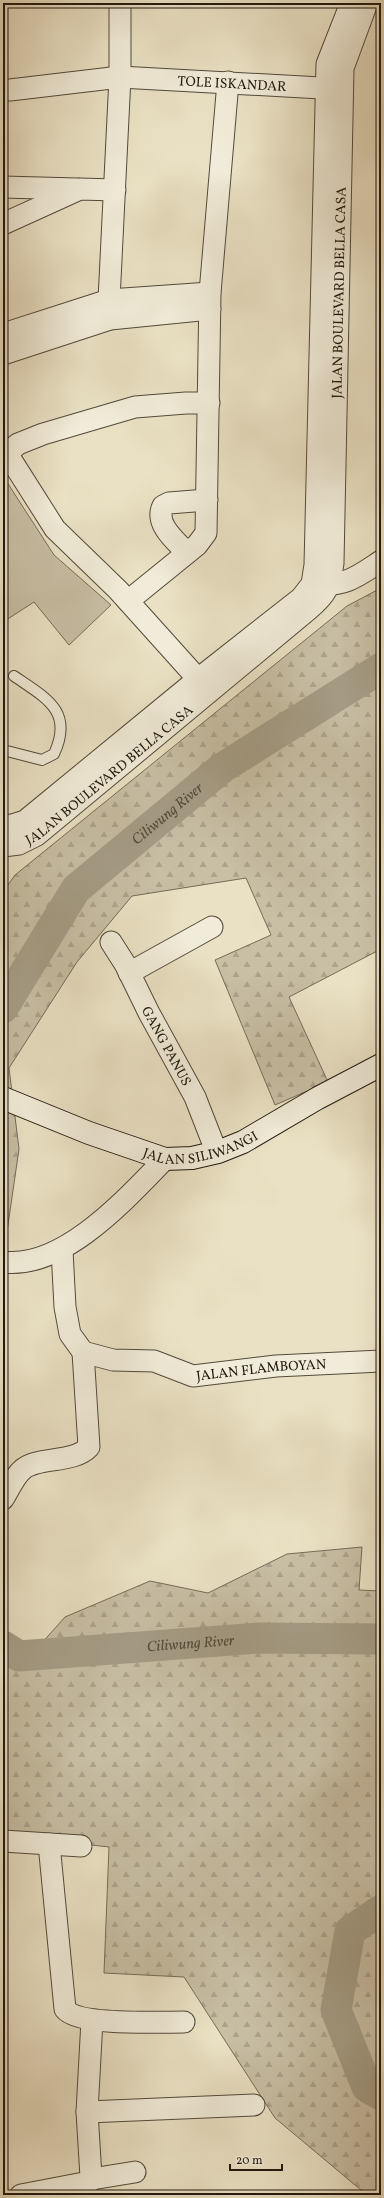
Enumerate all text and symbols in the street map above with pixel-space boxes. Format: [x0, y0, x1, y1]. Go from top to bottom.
street label: TOLE ISKANDAR [177, 72, 287, 97]
street label: JALAN BOULEVARD BELLA CASA [328, 187, 352, 399]
street label: JALAN BOULEVARD BELLA CASA [23, 701, 198, 850]
water label: Ciliwung River [128, 778, 209, 851]
street label: GANG PANUS [136, 1004, 195, 1090]
street label: JALAN SILIWANGI [140, 1127, 262, 1170]
street label: JALAN FLAMBOYAN [195, 1356, 327, 1387]
water label: Ciliwung River [146, 1631, 236, 1658]
scale bar [230, 2146, 282, 2172]
text: 20 m [236, 2153, 263, 2169]

